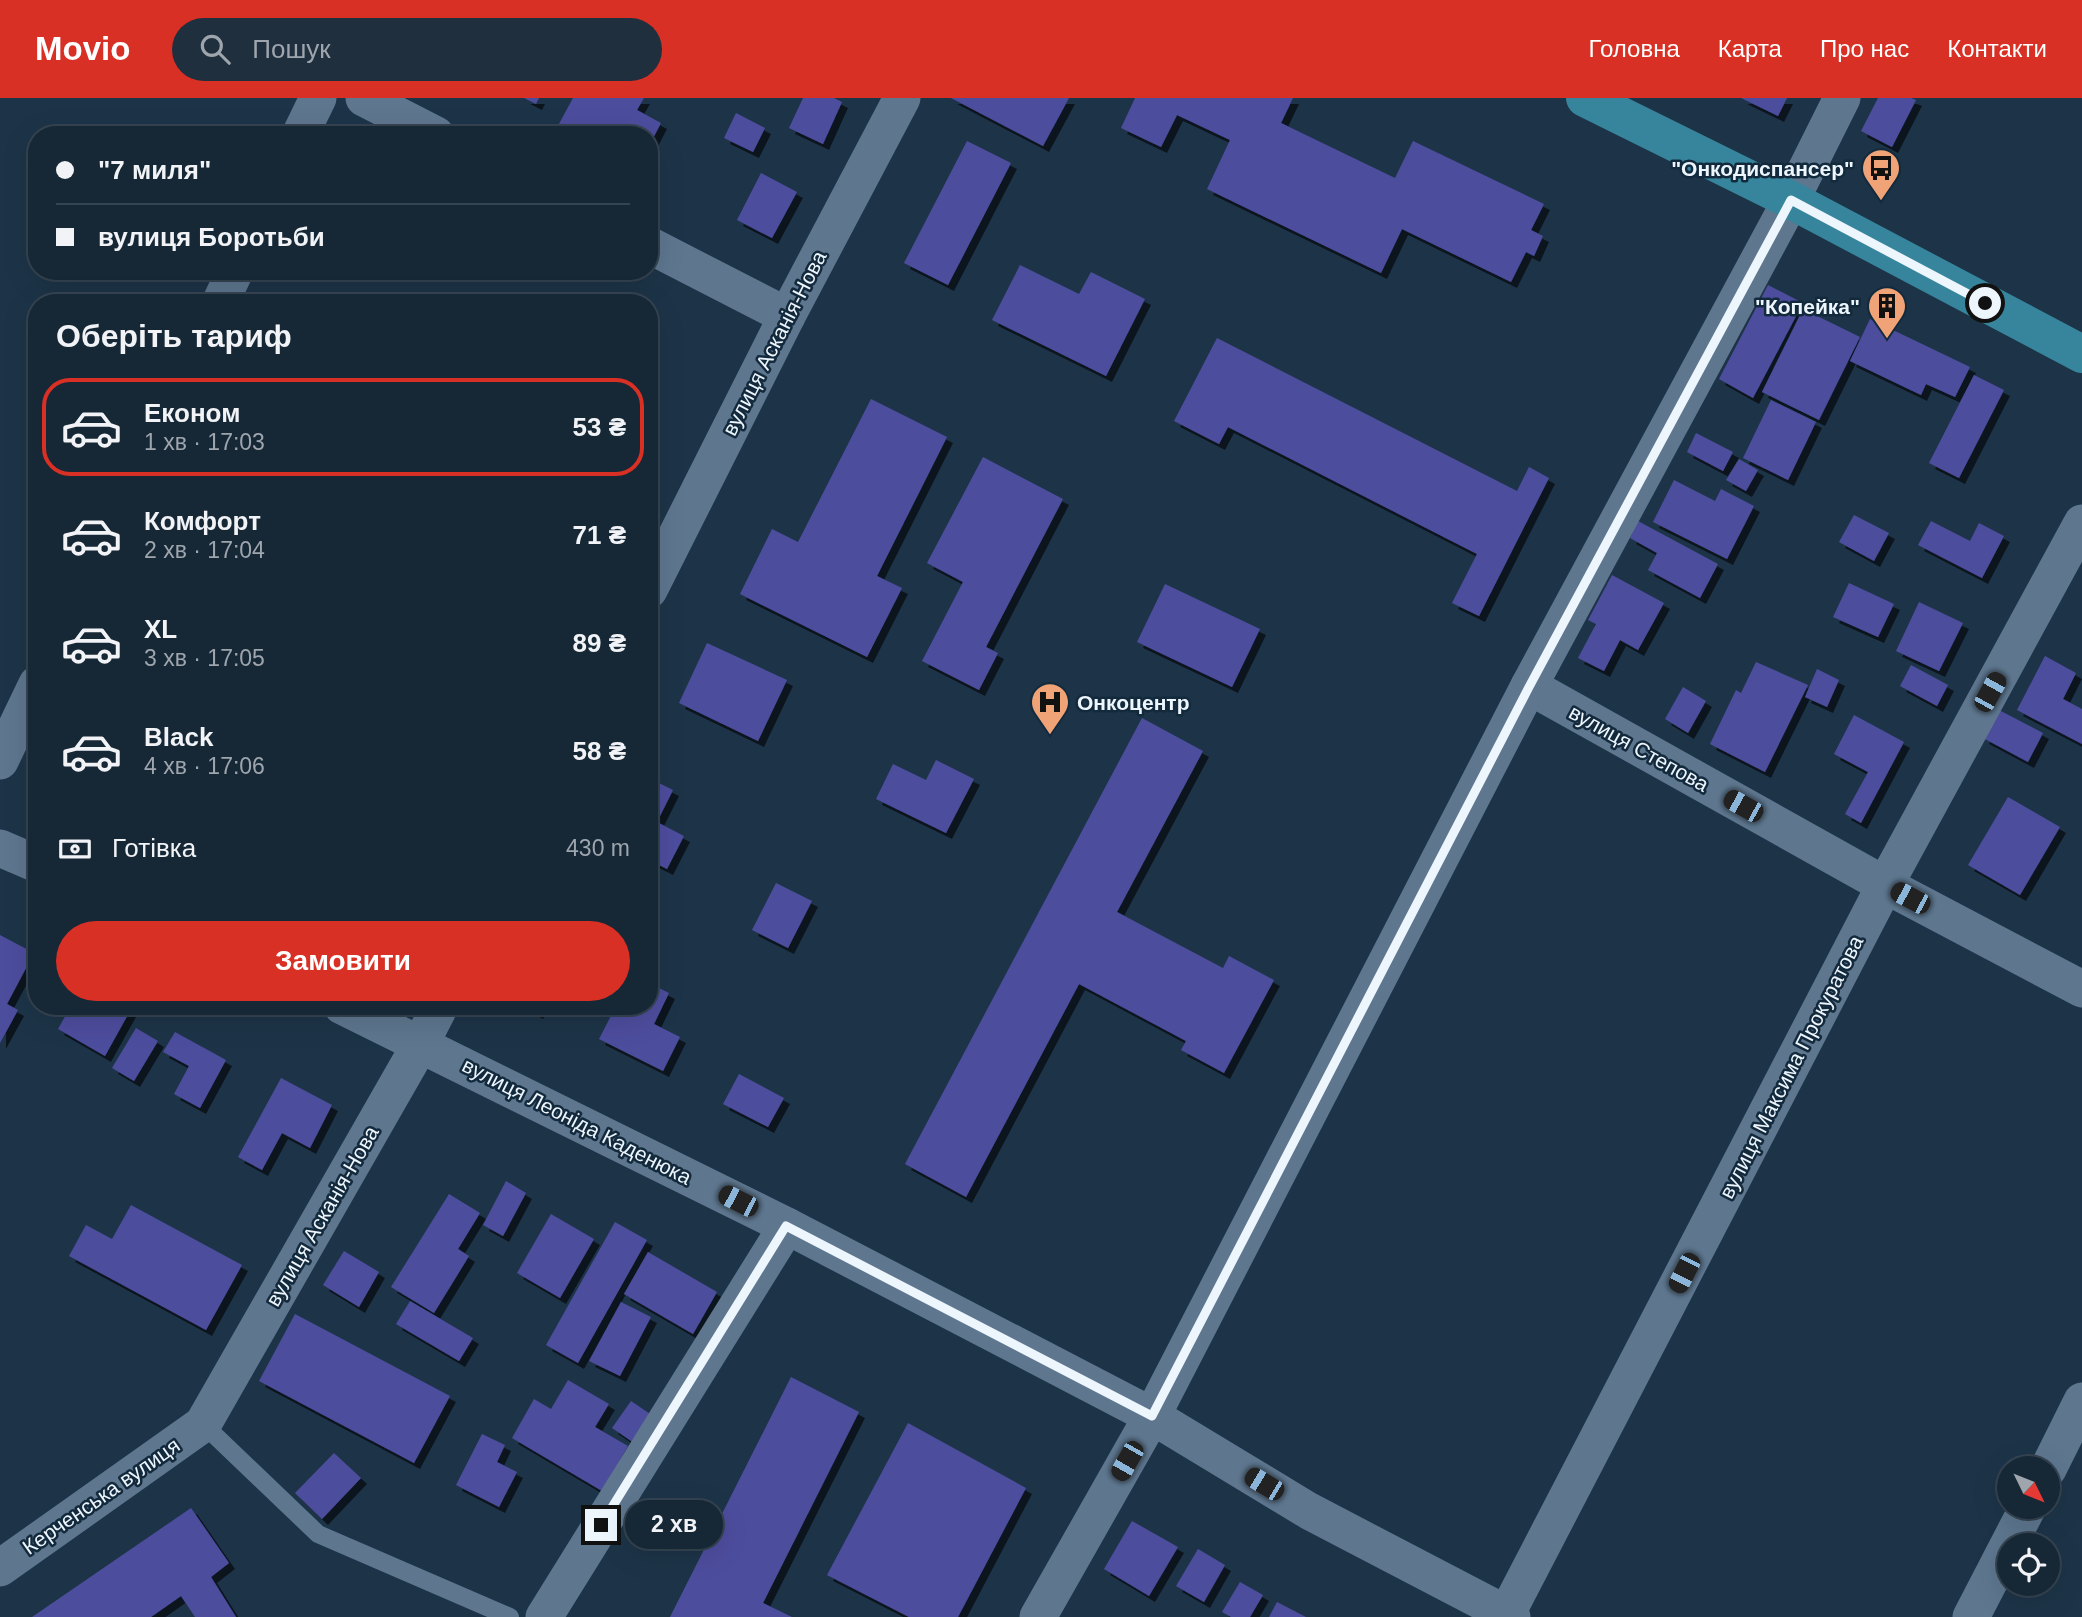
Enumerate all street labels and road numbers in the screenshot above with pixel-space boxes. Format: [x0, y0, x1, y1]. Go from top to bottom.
street label: вулиця Асканія-Нова [717, 247, 831, 439]
street label: вулиця Степова [1565, 700, 1713, 796]
street label: вулиця Максима Прокуратова [1715, 932, 1868, 1202]
street label: вулиця Леоніда Каденюка [459, 1053, 696, 1189]
street label: вулиця Асканія-Нова [261, 1122, 383, 1310]
street label: Керченська вулиця [18, 1433, 184, 1559]

